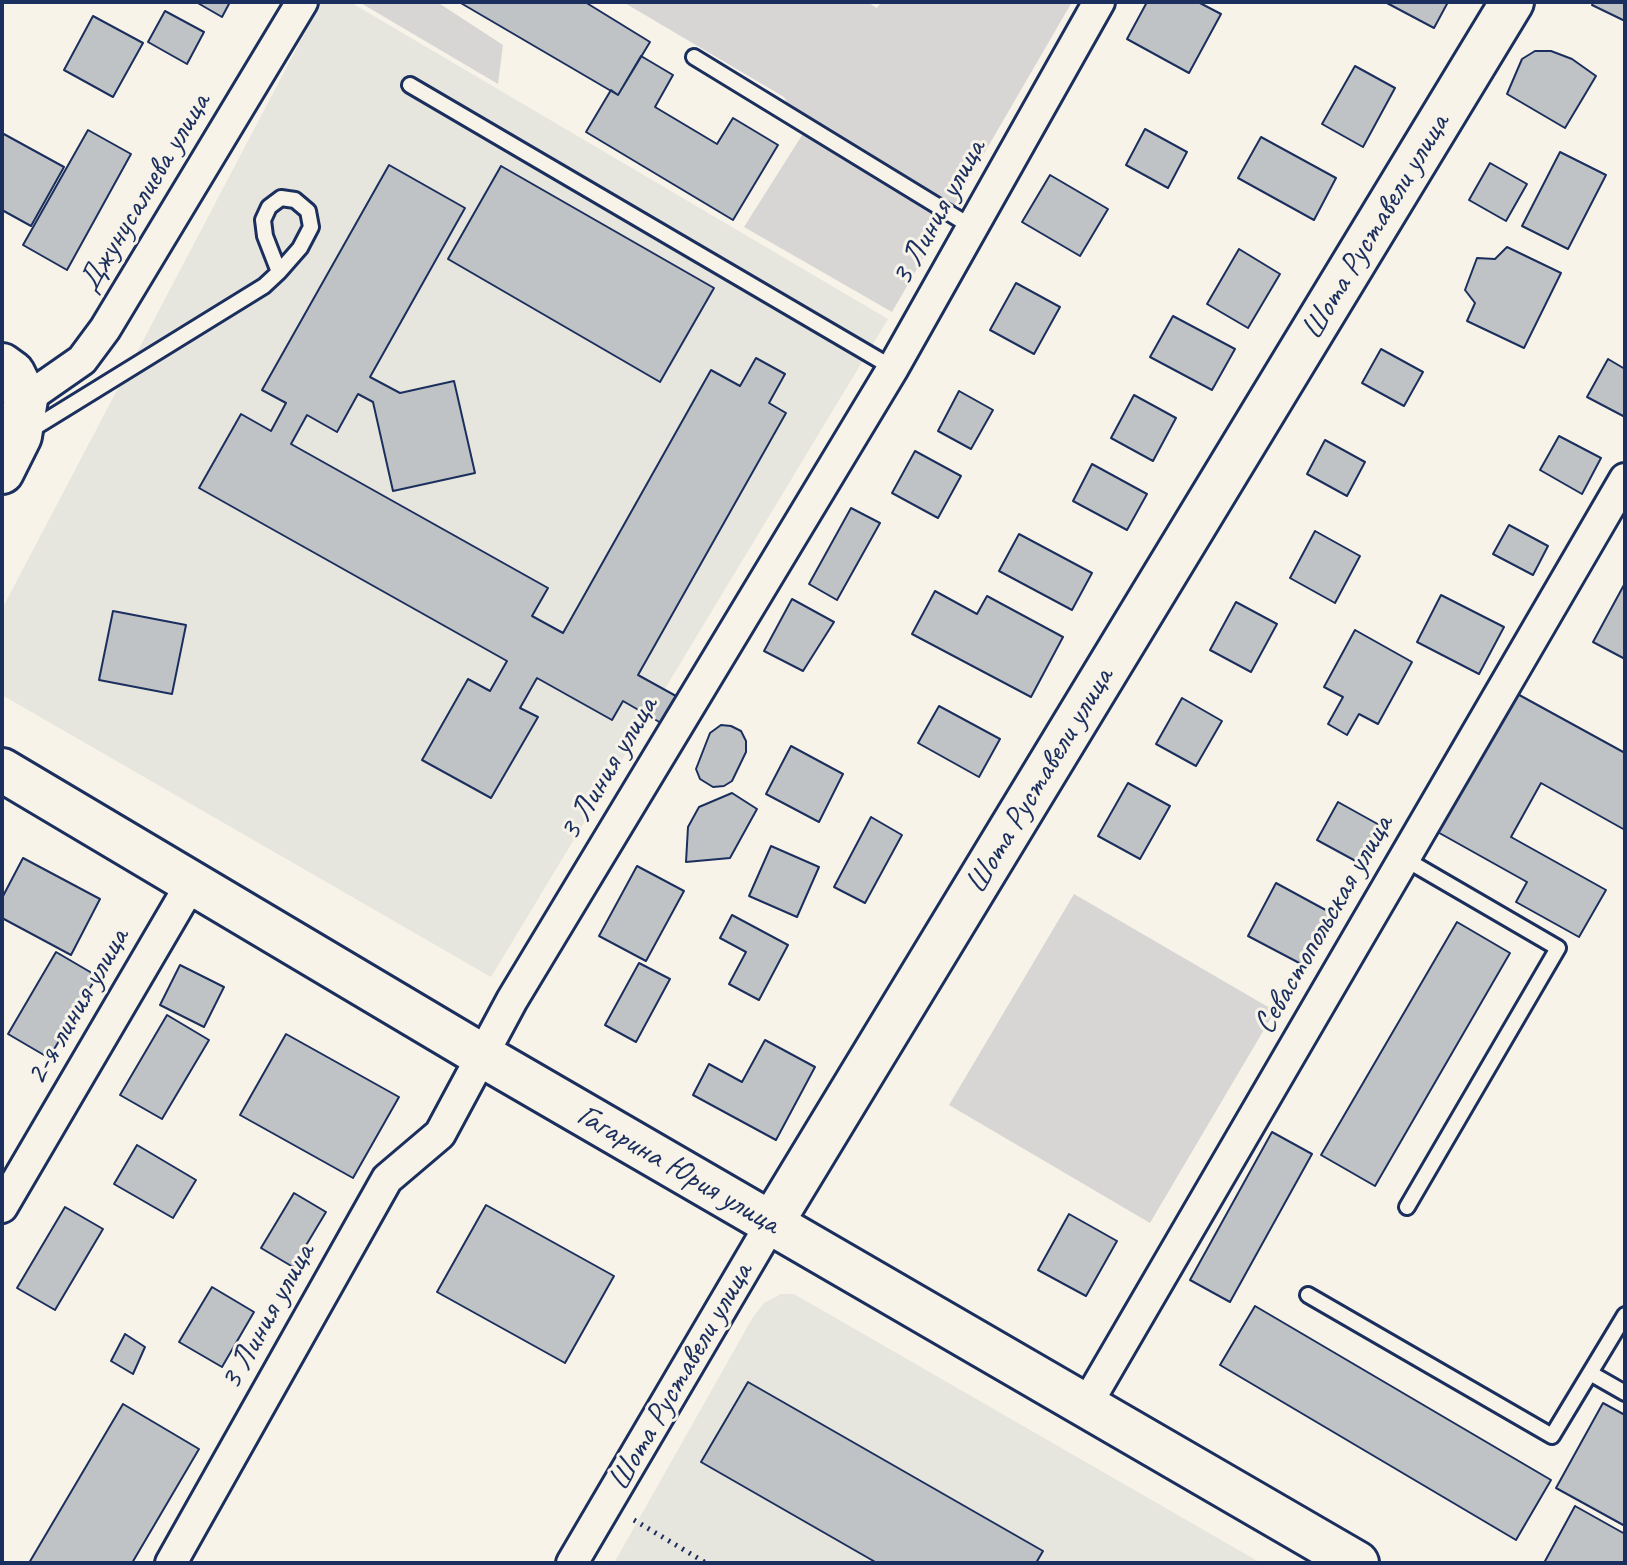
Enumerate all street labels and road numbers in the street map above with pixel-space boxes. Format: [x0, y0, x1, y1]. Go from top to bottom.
street label: Джунусалиева улица [71, 87, 219, 299]
street label: Шота Руставели улица [1294, 107, 1458, 347]
street label: 3 Линия улица [883, 133, 995, 293]
street label: Шота Руставели улица [958, 661, 1122, 901]
street label: 3 Линия улица [551, 690, 667, 848]
street label: Севастопольская улица [1246, 809, 1402, 1041]
street label: 2-я линия улица [18, 922, 138, 1092]
street label: Гагарина Юрия улица [570, 1096, 786, 1244]
street label: 3 Линия улица [212, 1237, 324, 1397]
street label: Шота Руставели улица [600, 1256, 762, 1498]

